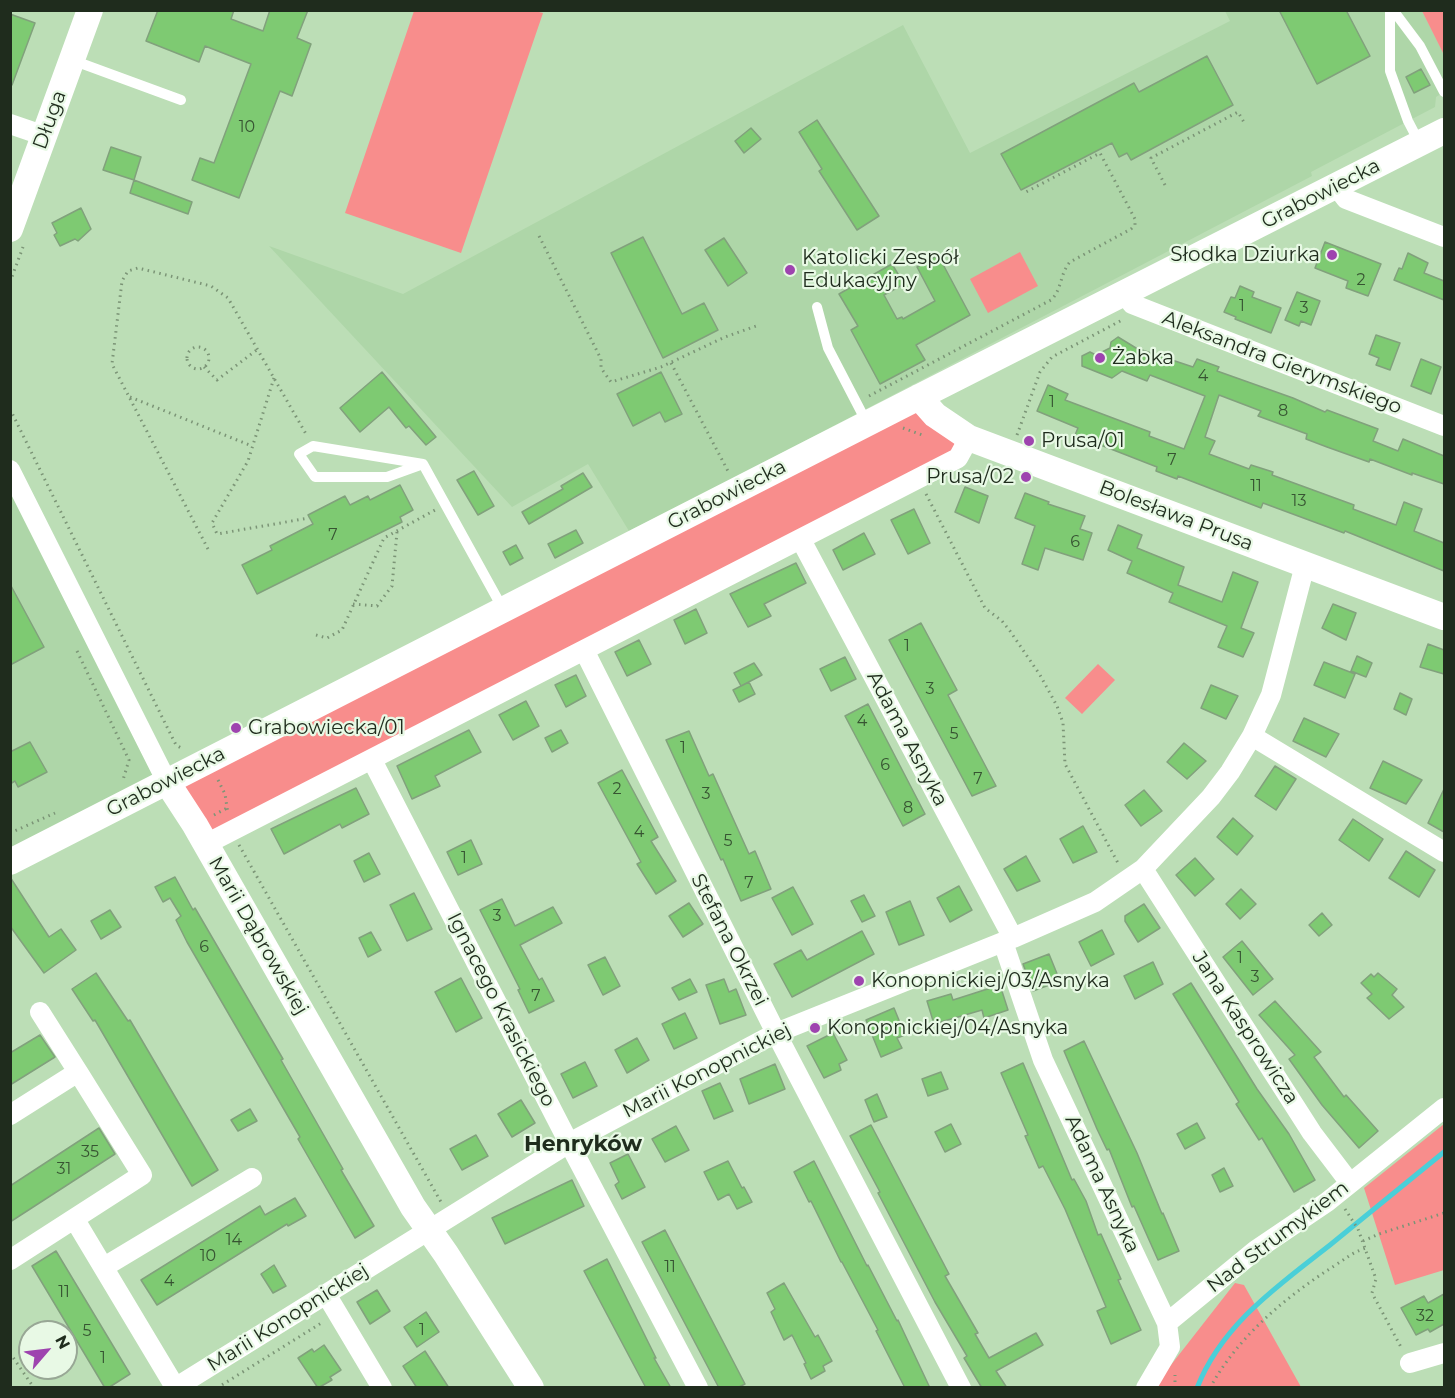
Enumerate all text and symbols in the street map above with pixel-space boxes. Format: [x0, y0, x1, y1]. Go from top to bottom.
street label: Długa [28, 87, 72, 153]
house number: 10 [239, 117, 255, 137]
street label: Grabowiecka [1258, 154, 1384, 234]
place label: Słodka Dziurka [1170, 243, 1320, 267]
place label: Katolicki Zespół Edukacyjny [802, 246, 959, 293]
marker: Słodka Dziurka [1325, 248, 1339, 262]
marker: Katolicki Zespół Edukacyjny [783, 263, 797, 277]
house number: 2 [1356, 270, 1366, 290]
house number: 1 [1239, 296, 1245, 316]
house number: 3 [1299, 298, 1309, 318]
street label: Aleksandra Gierymskiego [1159, 306, 1405, 420]
place label: Żabka [1112, 346, 1174, 370]
marker: Żabka [1093, 351, 1107, 365]
house number: 4 [1198, 366, 1208, 386]
house number: 1 [1049, 392, 1055, 412]
house number: 8 [1278, 401, 1288, 421]
place label: Prusa/01 [1041, 429, 1125, 453]
marker: Prusa/01 [1022, 434, 1036, 448]
house number: 7 [1167, 450, 1177, 470]
street label: Grabowiecka [664, 455, 790, 535]
place label: Prusa/02 [926, 465, 1014, 489]
marker: Prusa/02 [1019, 470, 1033, 484]
street label: Bolesława Prusa [1096, 476, 1256, 556]
house number: 11 [1250, 476, 1262, 496]
house number: 13 [1292, 491, 1306, 511]
house number: 7 [328, 525, 338, 545]
house number: 6 [1070, 532, 1080, 552]
house number: 1 [904, 636, 910, 656]
street label: Adama Asnyka [861, 667, 953, 811]
house number: 3 [925, 679, 935, 699]
house number: 4 [857, 711, 867, 731]
place label: Grabowiecka/01 [248, 716, 405, 740]
marker: Grabowiecka/01 [229, 721, 243, 735]
house number: 5 [949, 724, 959, 744]
house number: 1 [680, 738, 686, 758]
street label: Grabowiecka [103, 742, 229, 822]
house number: 6 [880, 755, 890, 775]
house number: 7 [973, 769, 983, 789]
house number: 2 [612, 779, 622, 799]
house number: 3 [701, 784, 711, 804]
house number: 8 [903, 798, 913, 818]
house number: 4 [634, 822, 644, 842]
house number: 5 [723, 831, 733, 851]
house number: 1 [461, 848, 467, 868]
street label: Marii Dąbrowskiej [203, 853, 313, 1019]
street label: Stefana Okrzei [685, 870, 773, 1010]
house number: 7 [744, 873, 754, 893]
house number: 3 [492, 906, 502, 926]
street label: Ignacego Krasickiego [442, 909, 560, 1111]
house number: 6 [199, 937, 209, 957]
street label: Jana Kasprowicza [1187, 947, 1303, 1109]
house number: 1 [1237, 948, 1243, 968]
house number: 3 [1250, 967, 1260, 987]
place label: Konopnickiej/03/Asnyka [871, 969, 1110, 993]
marker: Konopnickiej/03/Asnyka [852, 974, 866, 988]
house number: 7 [531, 986, 541, 1006]
place label: Konopnickiej/04/Asnyka [827, 1016, 1068, 1040]
street label: Marii Konopnickiej [619, 1018, 795, 1124]
marker: Konopnickiej/04/Asnyka [808, 1021, 822, 1035]
street label: Adama Asnyka [1060, 1111, 1144, 1257]
district label: Henryków [524, 1132, 642, 1158]
house number: 35 [81, 1142, 99, 1162]
house number: 31 [57, 1159, 71, 1179]
street label: Nad Strumykiem [1202, 1176, 1354, 1298]
house number: 14 [226, 1230, 242, 1250]
house number: 10 [200, 1246, 216, 1266]
house number: 11 [664, 1257, 676, 1277]
street label: Marii Konopnickiej [203, 1259, 373, 1377]
house number: 4 [164, 1271, 174, 1291]
house number: 11 [58, 1282, 70, 1302]
house number: 32 [1416, 1306, 1434, 1326]
north arrow [18, 1320, 78, 1380]
house number: 1 [419, 1320, 425, 1340]
house number: 5 [82, 1321, 92, 1341]
text: N [51, 1332, 74, 1352]
house number: 1 [100, 1348, 106, 1368]

